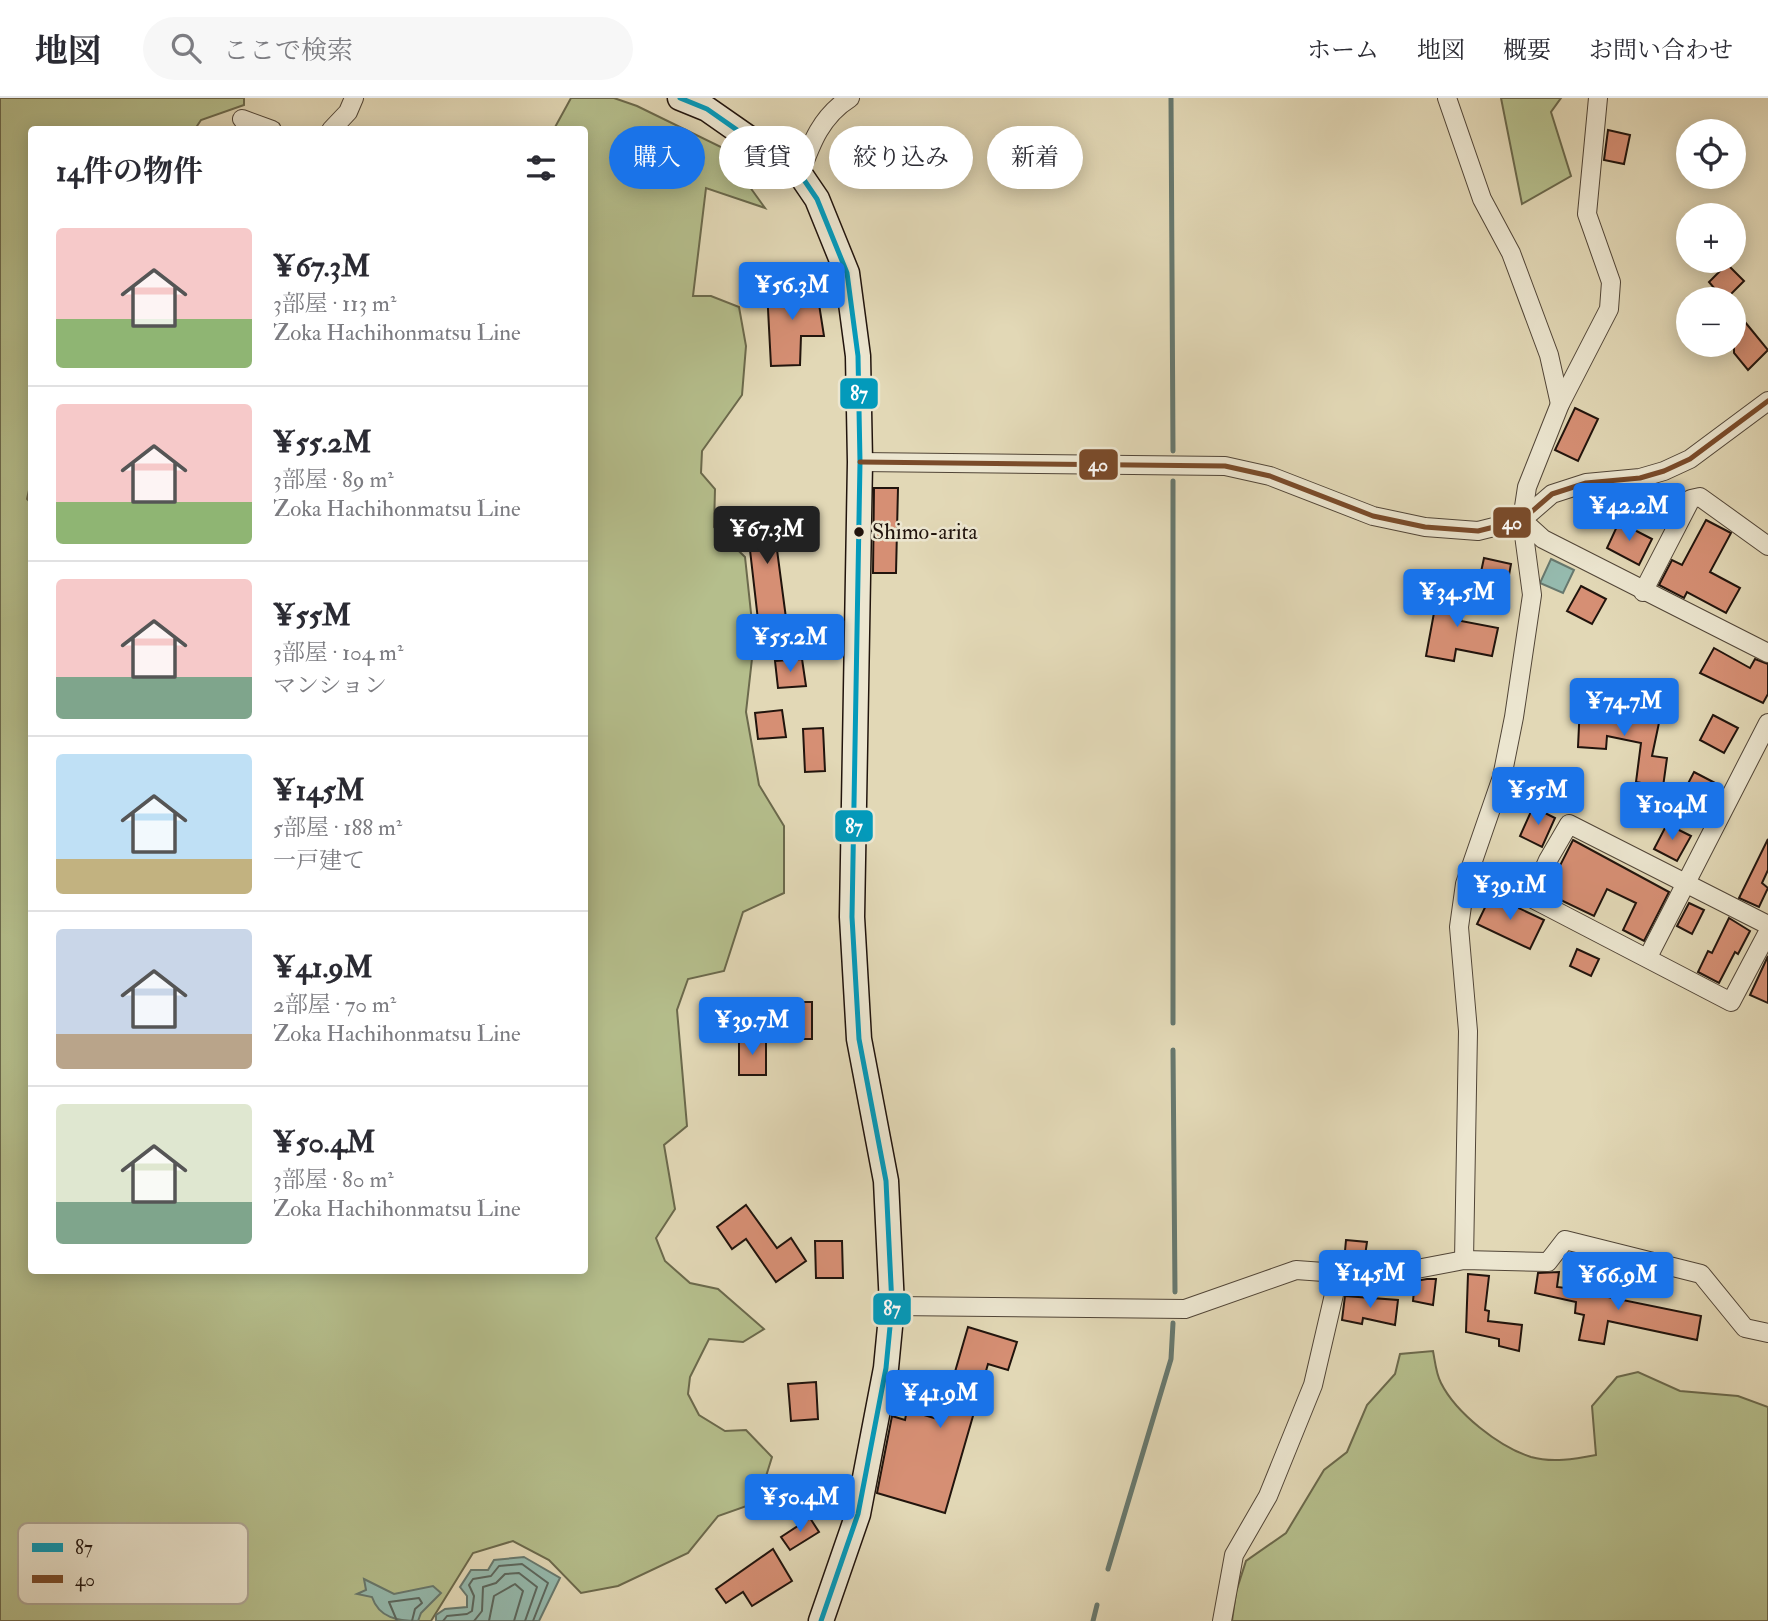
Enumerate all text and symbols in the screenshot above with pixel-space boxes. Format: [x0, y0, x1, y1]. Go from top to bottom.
search box [143, 17, 633, 80]
icon: search [167, 29, 205, 67]
text: 地図 [35, 31, 101, 72]
text: ここで検索 [223, 35, 353, 67]
text: ホーム [1307, 35, 1379, 66]
text: 地図 [1417, 35, 1465, 66]
text: 概要 [1503, 35, 1551, 66]
text: お問い合わせ [1589, 35, 1733, 66]
map controls [1676, 119, 1746, 357]
button: locate [1676, 119, 1746, 189]
chip: 購入 [609, 126, 705, 189]
chip: 賃貸 [719, 126, 815, 189]
chip: 絞り込み [829, 126, 973, 189]
chip: 新着 [987, 126, 1083, 189]
icon: filters [522, 149, 560, 187]
text: 14件の物件 [56, 153, 203, 190]
button: + [1676, 203, 1746, 273]
text: ¥67.3M [273, 248, 370, 285]
icon: home [112, 256, 196, 340]
pin: ¥56.3M [735, 262, 849, 322]
text: ¥56.3M [755, 270, 829, 299]
button: − [1676, 287, 1746, 357]
text: 3部屋 · 113 m² [273, 289, 396, 318]
text: Zoka Hachihonmatsu Line [273, 318, 521, 347]
line badge: 87 [839, 377, 879, 410]
text: 87 [850, 382, 868, 406]
text: ¥55.2M [273, 424, 371, 461]
icon: home [112, 432, 196, 516]
line badge: 40 [1078, 448, 1119, 481]
text: 40 [1087, 453, 1108, 477]
text: 3部屋 · 89 m² [273, 465, 394, 494]
pin: ¥42.2M [1572, 484, 1686, 543]
text: ¥42.2M [1589, 491, 1669, 520]
text: Zoka Hachihonmatsu Line [273, 494, 521, 523]
pin: ¥67.3M [710, 506, 824, 566]
line badge: 40 [1492, 506, 1532, 539]
text: 40 [1501, 511, 1522, 535]
text: ¥67.3M [730, 514, 804, 543]
place label: Shimo-arita [872, 518, 979, 546]
marker: Shimo-arita [852, 525, 866, 539]
pin: ¥34.5M [1400, 570, 1514, 629]
text: ¥34.5M [1419, 577, 1495, 606]
text: ¥55M [273, 597, 351, 634]
icon: home [112, 607, 196, 691]
pin: ¥55.2M [733, 614, 847, 674]
text: ¥55.2M [752, 622, 828, 651]
text: 3部屋 · 104 m² [273, 638, 403, 667]
text: マンション [273, 671, 387, 700]
pin: ¥74.7M [1567, 678, 1681, 738]
text: ¥74.7M [1586, 686, 1662, 715]
pin: ¥55M [1497, 768, 1579, 827]
text: ¥145M [273, 772, 365, 809]
text: ¥55M [1508, 775, 1568, 804]
icon: home [112, 782, 196, 866]
pin: ¥104M [1623, 782, 1721, 842]
text: ¥104M [1636, 790, 1708, 819]
line badge: 87 [834, 809, 874, 843]
text: 5部屋 · 188 m² [273, 813, 402, 842]
text: 87 [845, 815, 863, 839]
text: 一戸建て [273, 846, 365, 875]
pin: ¥39.1M [1453, 862, 1567, 922]
text: ¥39.1M [1474, 870, 1546, 899]
text: ¥41.9M [273, 949, 373, 986]
icon: home [112, 957, 196, 1041]
text: 2部屋 · 70 m² [273, 990, 396, 1019]
pin: ¥39.7M [695, 998, 809, 1057]
text: ¥39.7M [715, 1005, 789, 1034]
text: Zoka Hachihonmatsu Line [273, 1019, 521, 1048]
text: ¥50.4M [273, 1124, 375, 1161]
icon: home [112, 1132, 196, 1216]
text: 3部屋 · 80 m² [273, 1165, 394, 1194]
text: Zoka Hachihonmatsu Line [273, 1194, 521, 1223]
pin: ¥145M [1321, 1250, 1419, 1310]
pin: ¥66.9M [1561, 1252, 1675, 1312]
text: ¥145M [1335, 1258, 1405, 1287]
text: ¥66.9M [1579, 1260, 1657, 1289]
line badge: 87 [872, 1292, 912, 1326]
text: 87 [883, 1297, 901, 1321]
pin: ¥41.9M [883, 1370, 997, 1430]
text: ¥41.9M [902, 1378, 978, 1407]
pin: ¥50.4M [743, 1474, 857, 1534]
text: ¥50.4M [761, 1482, 839, 1511]
legend [18, 1523, 248, 1604]
text: 87 [75, 1536, 93, 1560]
text: 40 [75, 1568, 95, 1592]

